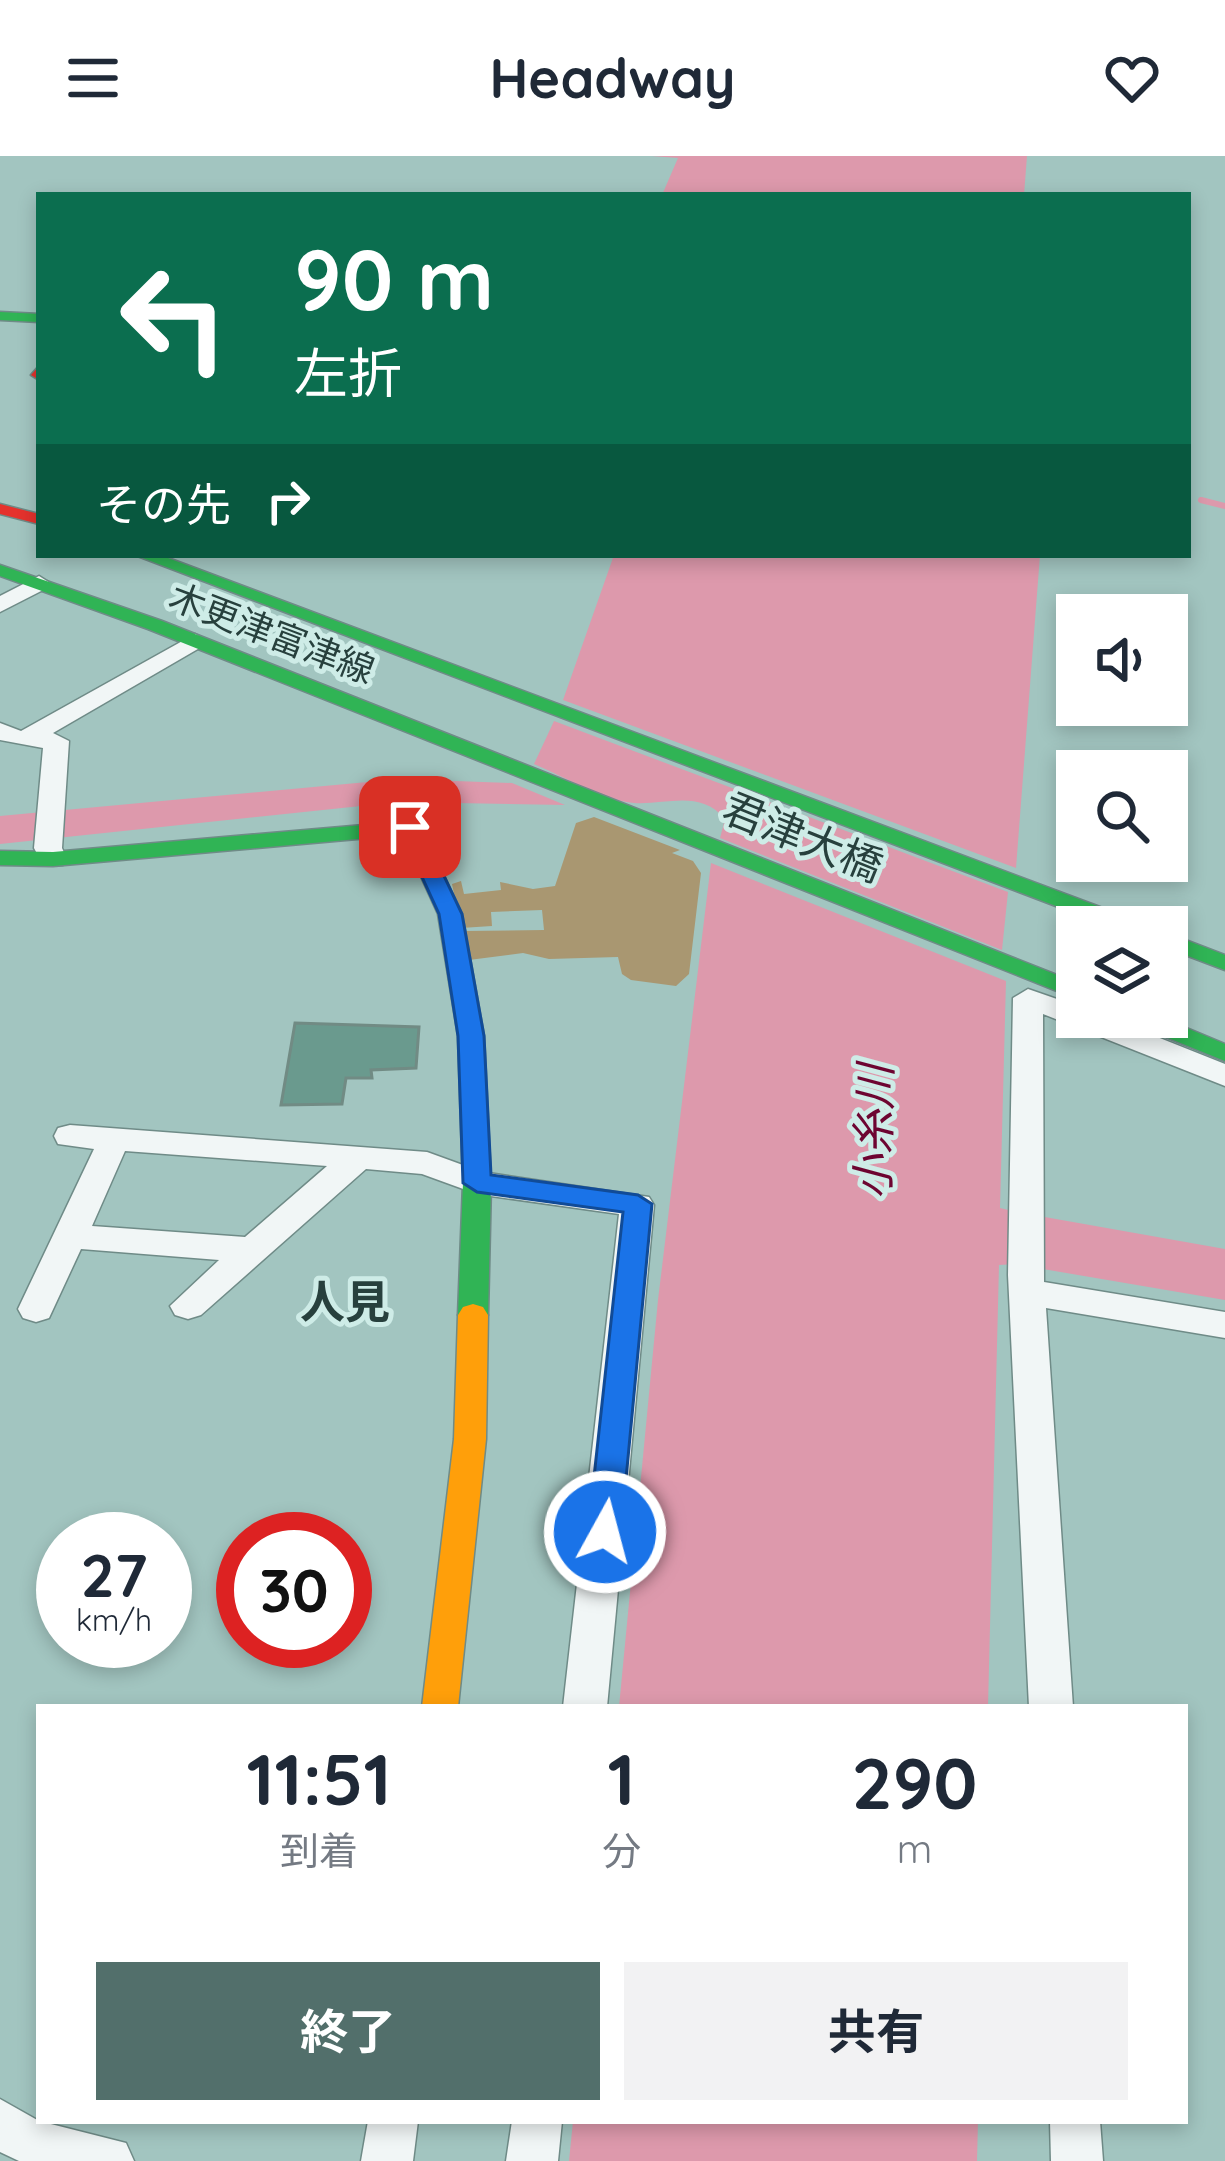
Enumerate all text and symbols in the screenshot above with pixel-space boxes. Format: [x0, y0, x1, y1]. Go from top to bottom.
text: Headway [489, 44, 736, 112]
icon: menu [60, 45, 126, 111]
icon: heart [1099, 45, 1165, 111]
text: 90 m [294, 226, 494, 331]
icon: left [96, 240, 252, 396]
text: 左折 [294, 339, 402, 407]
icon: right [255, 468, 321, 534]
text: その先 [96, 476, 231, 532]
street label: 木更津富津線 [163, 573, 381, 692]
map controls [1056, 594, 1188, 1038]
button: sound [1056, 594, 1188, 726]
button: search [1056, 750, 1188, 882]
pin [359, 776, 461, 878]
street label: 君津大橋 [715, 780, 891, 893]
icon: arrive [377, 794, 443, 860]
button: layers [1056, 906, 1188, 1038]
water label: 小糸川 [844, 1060, 902, 1200]
district label: 人見 [300, 1273, 390, 1329]
position arrow [542, 1469, 668, 1595]
speed limit sign: 30 [216, 1512, 372, 1668]
text: 27 [80, 1537, 148, 1612]
text: km/h [76, 1601, 152, 1639]
text: 11:51 [246, 1733, 392, 1823]
text: 1 [608, 1733, 636, 1823]
text: 290 [851, 1737, 978, 1827]
text: m [897, 1824, 932, 1873]
text: 到着 [280, 1826, 358, 1875]
text: 分 [602, 1826, 641, 1875]
button: 終了 [96, 1962, 600, 2100]
button: 共有 [624, 1962, 1128, 2100]

